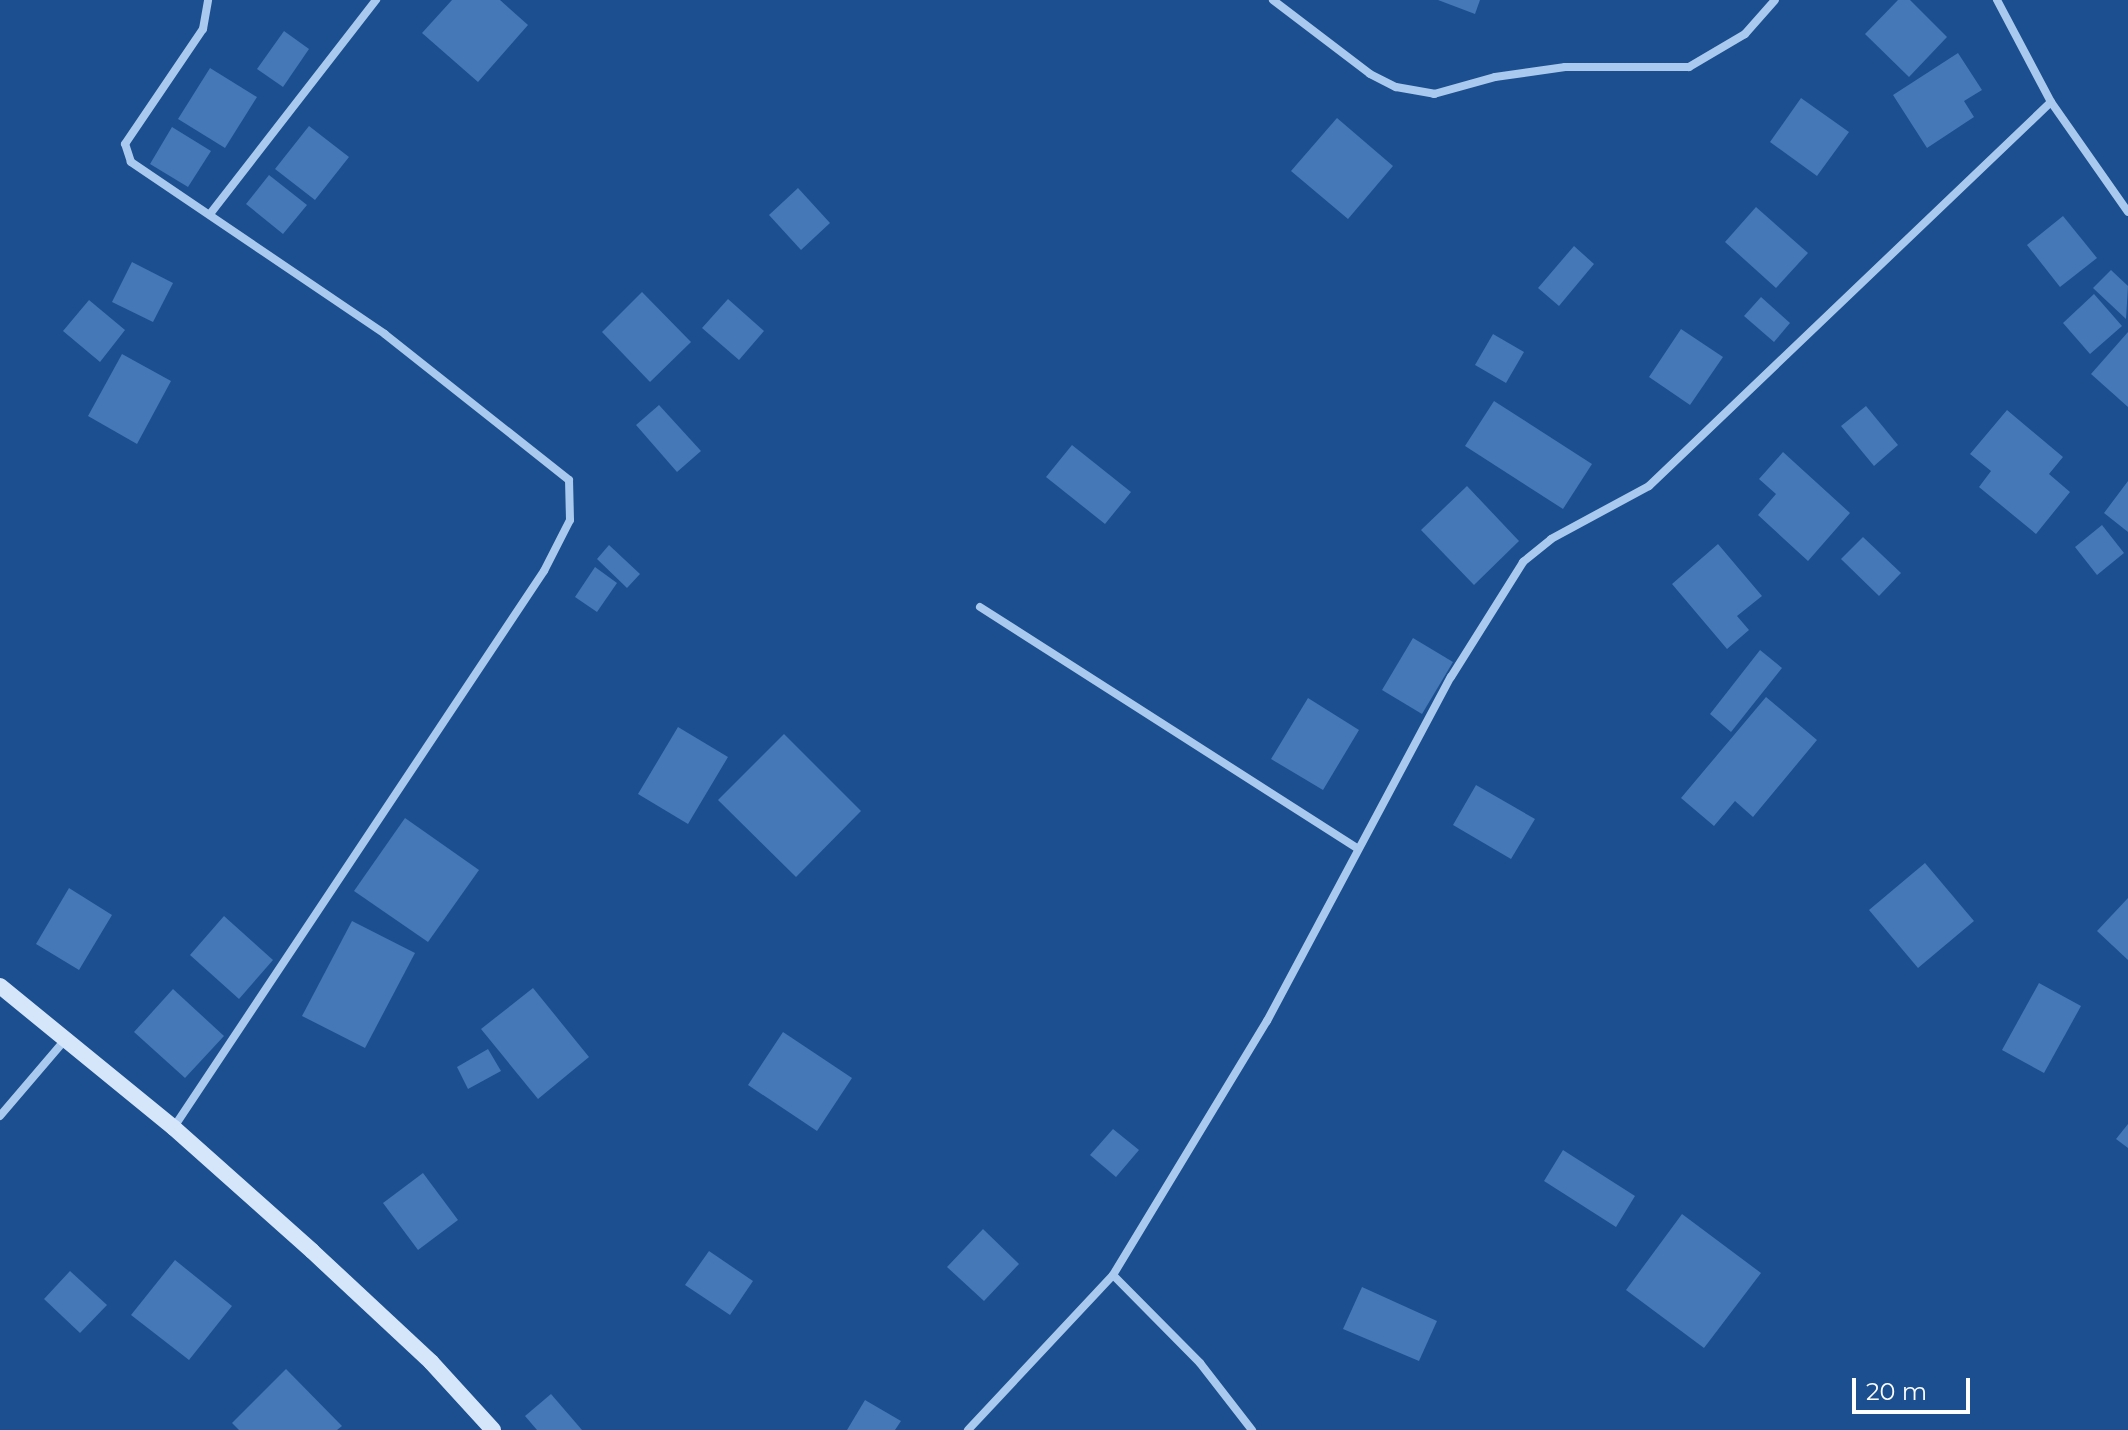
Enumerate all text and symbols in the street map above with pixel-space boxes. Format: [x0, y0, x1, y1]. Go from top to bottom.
scale bar [1856, 1362, 1974, 1412]
text: 20 m [1866, 1377, 1927, 1406]

